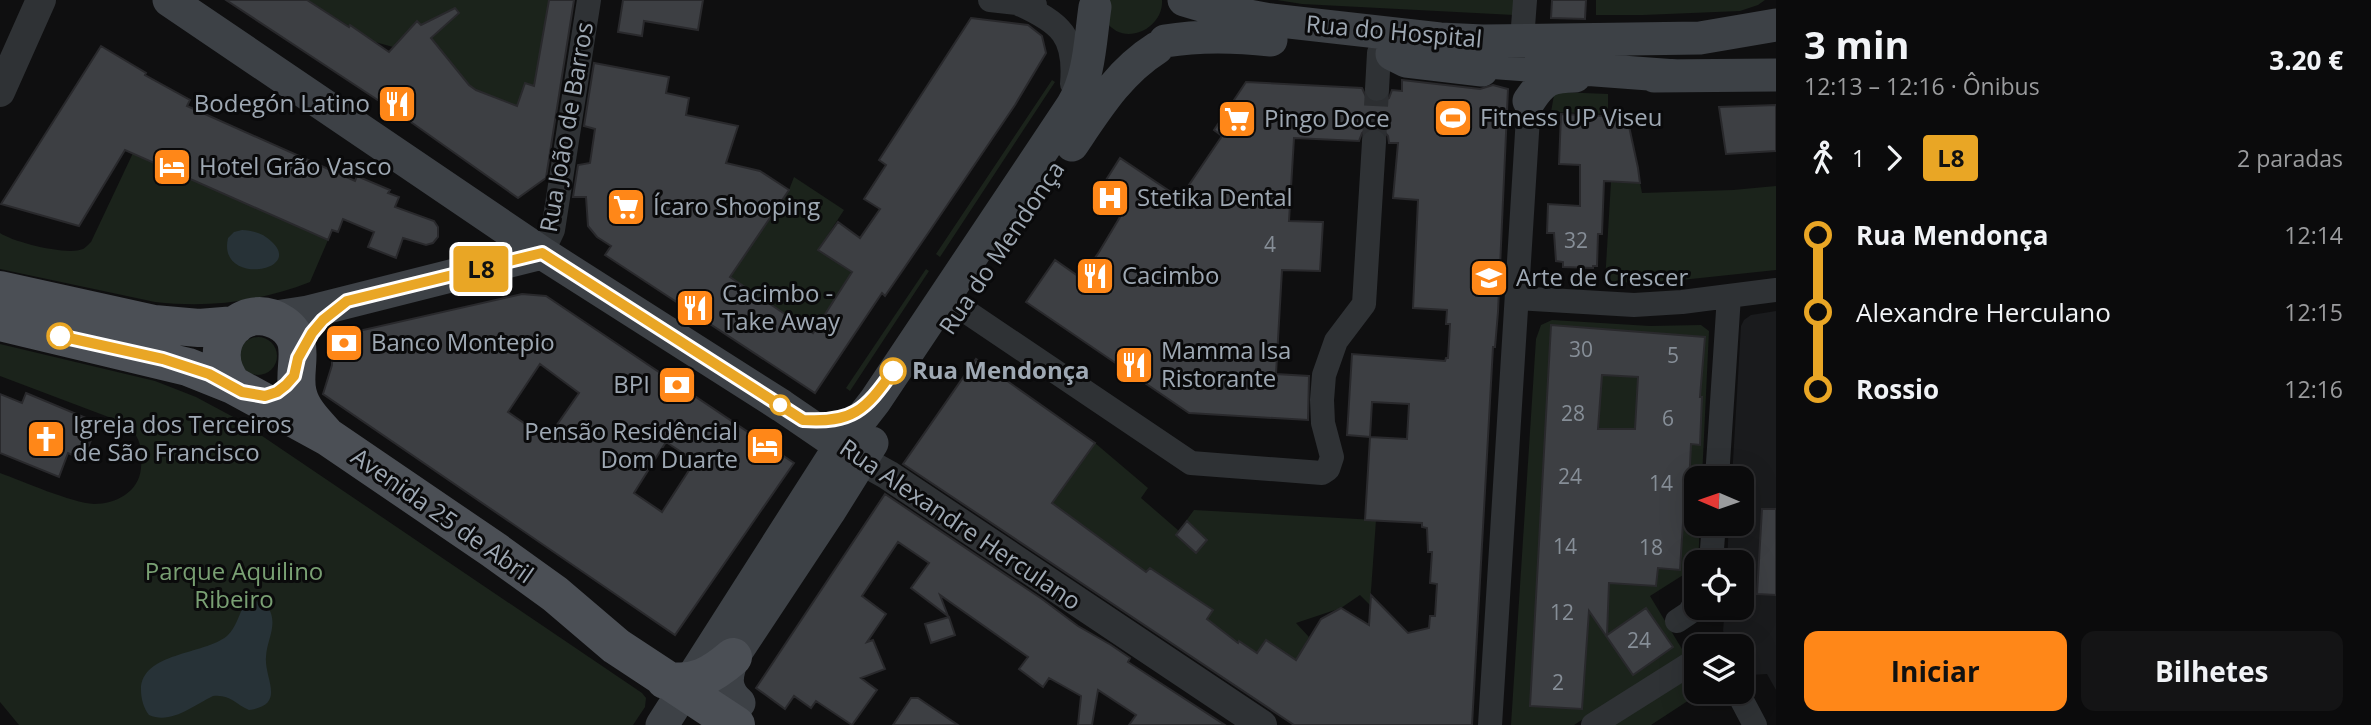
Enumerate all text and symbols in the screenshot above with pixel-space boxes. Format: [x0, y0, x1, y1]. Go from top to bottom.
street label: Rua do Hospital [1305, 6, 1484, 55]
text: 3 min [1804, 18, 1909, 70]
street label: Rua João de Barros [531, 19, 600, 234]
text: 3.20 € [2269, 42, 2343, 78]
text: 12:13 – 12:16 · Ônibus [1804, 70, 2040, 102]
restaurant icon: Bodegón Latino [376, 83, 418, 125]
place label: Bodegón Latino [194, 86, 370, 119]
sports icon: Fitness UP Viseu [1432, 97, 1474, 139]
supermarket icon: Pingo Doce [1216, 98, 1258, 140]
place label: Fitness UP Viseu [1480, 100, 1662, 133]
place label: Pingo Doce [1264, 101, 1390, 134]
icon: walk [1804, 139, 1842, 177]
icon: forward [1875, 139, 1913, 177]
text: L8 [1937, 141, 1964, 174]
text: 1 [1852, 142, 1865, 174]
text: 2 paradas [2237, 142, 2343, 174]
hotel icon: Hotel Grão Vasco [151, 146, 193, 188]
place label: Hotel Grão Vasco [199, 149, 392, 182]
street label: Rua do Mendonça [930, 154, 1071, 341]
hospital icon: Stetika Dental [1089, 177, 1131, 219]
place label: Stetika Dental [1137, 180, 1293, 213]
supermarket icon: Ícaro Shooping [605, 186, 647, 228]
place label: Ícaro Shooping [653, 189, 820, 222]
text: Rua Mendonça [1856, 217, 2048, 253]
text: 12:14 [2284, 219, 2343, 251]
house number: 32 [1564, 226, 1588, 254]
house number: 4 [1264, 230, 1276, 258]
line badge: L8 [449, 246, 512, 292]
text: L8 [467, 252, 495, 285]
restaurant icon: Cacimbo [1074, 255, 1116, 297]
school or university icon: Arte de Crescer [1468, 257, 1510, 299]
place label: Cacimbo [1122, 258, 1219, 291]
place label: Arte de Crescer [1516, 260, 1688, 293]
place label: Cacimbo - Take Away [722, 276, 841, 337]
restaurant icon: Cacimbo - Take Away [674, 287, 716, 329]
text: Alexandre Herculano [1856, 294, 2111, 330]
text: 12:15 [2284, 296, 2343, 328]
bank icon: Banco Montepio [323, 322, 365, 364]
unlabelled marker [47, 323, 73, 349]
place label: Banco Montepio [371, 325, 555, 358]
place label: Mamma Isa Ristorante [1161, 333, 1291, 394]
house number: 30 [1569, 335, 1593, 363]
house number: 5 [1667, 341, 1679, 369]
restaurant icon: Mamma Isa Ristorante [1113, 344, 1155, 386]
place label: Rua Mendonça [912, 353, 1090, 386]
marker: Rua Mendonça [880, 358, 906, 384]
bank icon: BPI [656, 364, 698, 406]
place label: BPI [613, 367, 650, 400]
text: Rossio [1856, 371, 1939, 407]
text: 12:16 [2284, 373, 2343, 405]
unlabelled marker [770, 395, 790, 415]
house number: 28 [1561, 399, 1585, 427]
house number: 6 [1662, 404, 1674, 432]
place label: Igreja dos Terceiros de São Francisco [73, 407, 292, 468]
place label: Pensão Residêncial Dom Duarte [524, 414, 738, 475]
church icon: Igreja dos Terceiros de São Francisco [25, 418, 67, 460]
hotel icon: Pensão Residêncial Dom Duarte [744, 425, 786, 467]
street label: Rua Alexandre Herculano [834, 431, 1088, 617]
street label: Avenida 25 de Abril [345, 439, 541, 590]
house number: 24 [1558, 462, 1582, 490]
north arrow [1684, 466, 1754, 536]
map controls [1684, 466, 1754, 704]
house number: 14 [1649, 469, 1673, 497]
house number: 14 [1553, 532, 1577, 560]
house number: 18 [1639, 533, 1663, 561]
button: locate [1684, 550, 1754, 620]
park label: Parque Aquilino Ribeiro [145, 554, 323, 615]
house number: 12 [1550, 598, 1574, 626]
house number: 24 [1627, 626, 1651, 654]
button: Iniciar [1804, 631, 2067, 711]
button: Bilhetes [2081, 631, 2343, 711]
button: layers [1684, 634, 1754, 704]
house number: 2 [1552, 668, 1564, 696]

